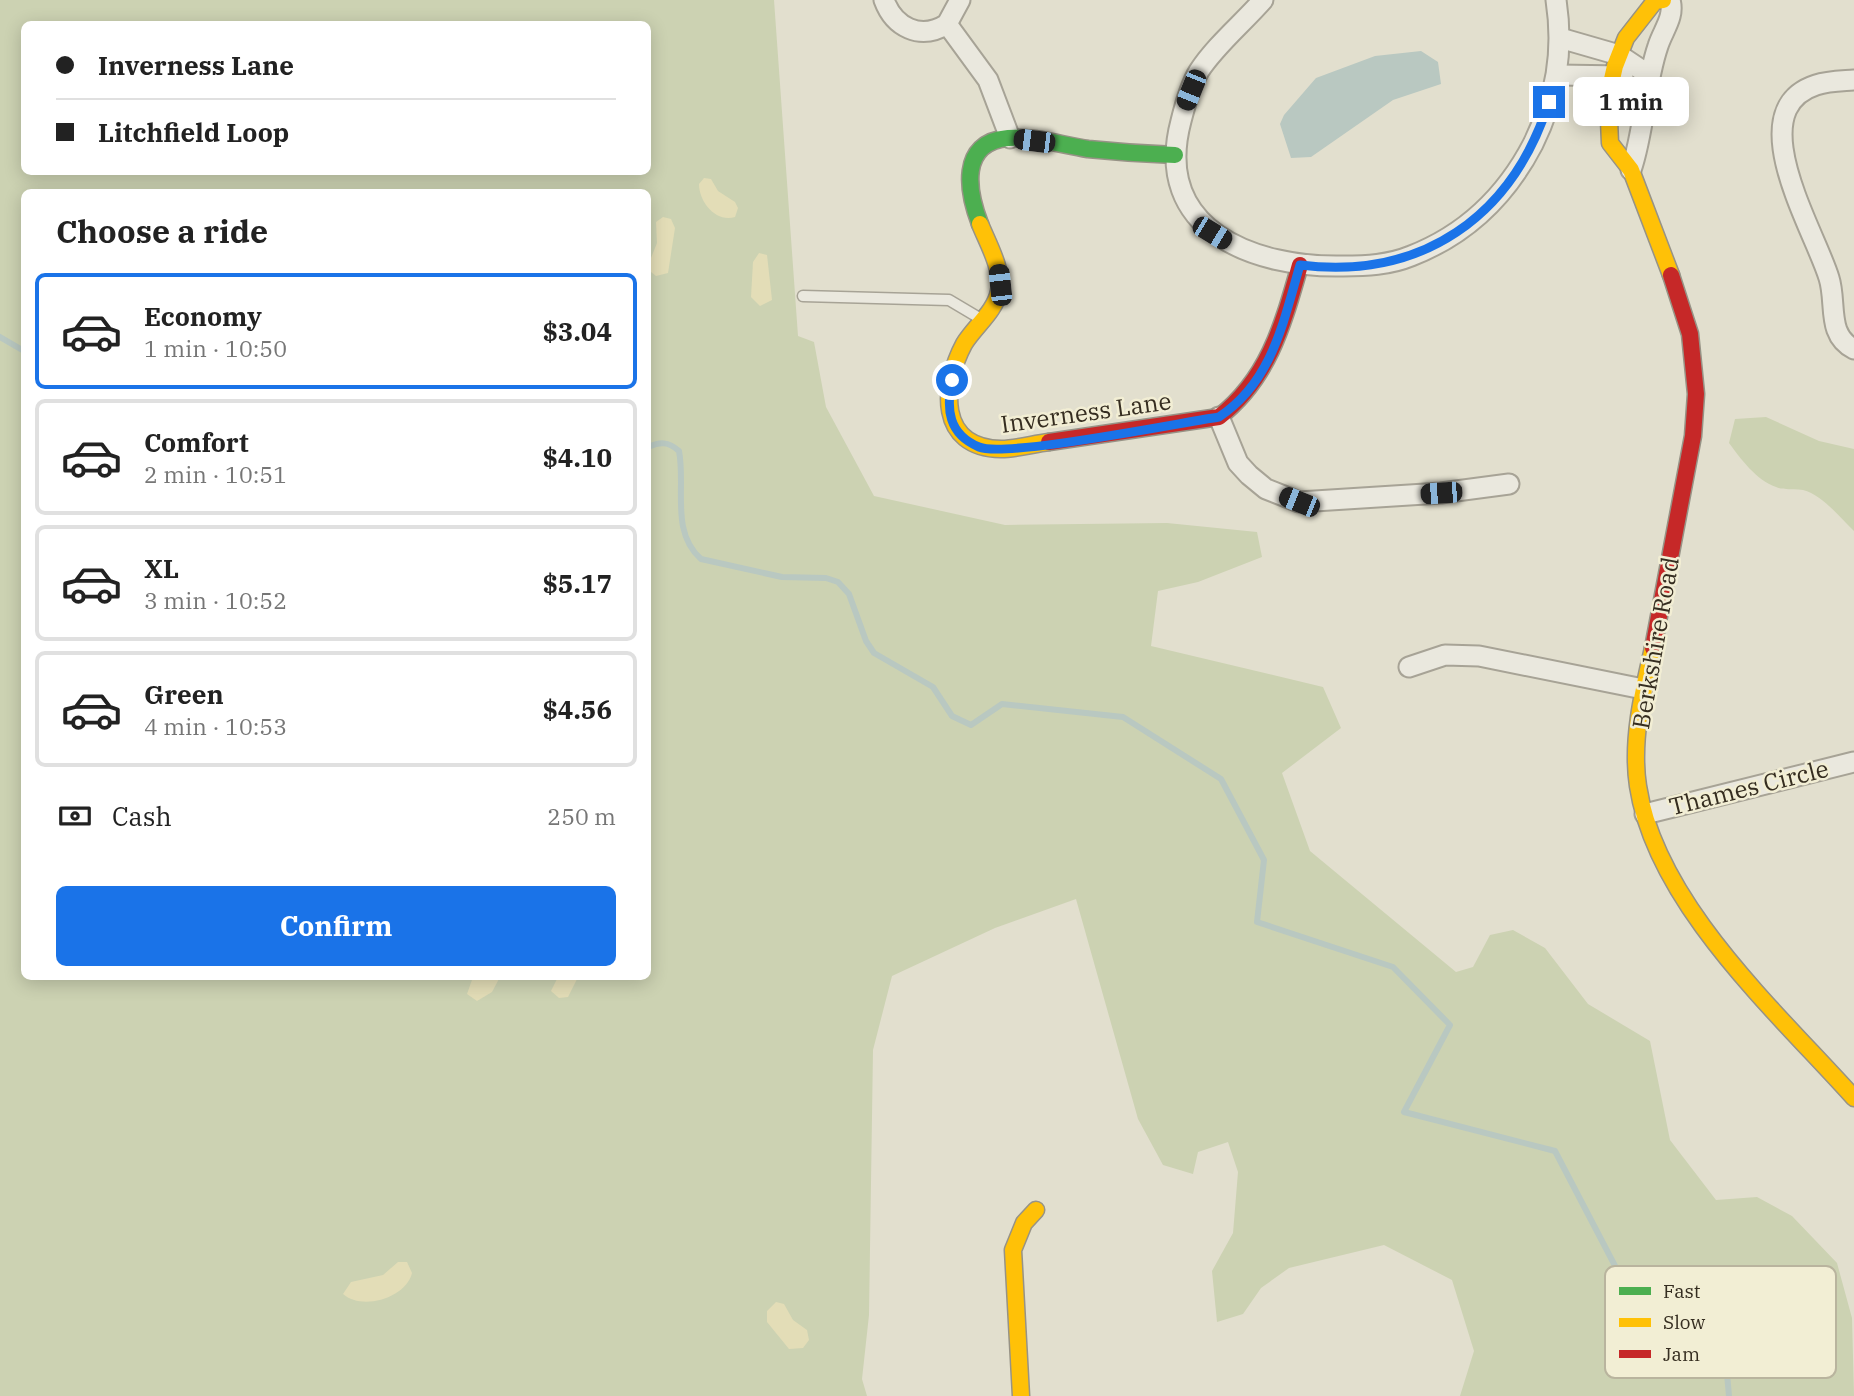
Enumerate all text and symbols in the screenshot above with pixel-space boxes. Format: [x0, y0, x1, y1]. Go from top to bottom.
text: Inverness Lane [98, 48, 294, 82]
car [1174, 67, 1209, 113]
callout: 1 min [1574, 78, 1689, 126]
route end [1533, 86, 1565, 118]
text: 1 min [1599, 86, 1663, 116]
text: Litchfield Loop [98, 115, 289, 149]
car [1012, 128, 1057, 154]
text: Choose a ride [56, 210, 268, 252]
car [1189, 213, 1236, 253]
car [988, 263, 1013, 307]
text: Economy [144, 299, 262, 333]
icon: car [60, 300, 123, 363]
text: $3.04 [542, 314, 612, 348]
text: 1 min · 10:50 [144, 333, 287, 363]
route start [936, 364, 968, 396]
street label: Inverness Lane [998, 384, 1173, 440]
text: Comfort [144, 425, 249, 459]
icon: car [60, 426, 123, 489]
text: $4.10 [542, 440, 612, 474]
text: 2 min · 10:51 [144, 459, 287, 489]
car [1420, 481, 1463, 505]
car [1276, 484, 1323, 520]
text: XL [144, 551, 179, 585]
icon: car [60, 552, 123, 615]
street label: Berkshire Road [1624, 554, 1686, 731]
text: $5.17 [542, 566, 612, 600]
text: 3 min · 10:52 [144, 585, 287, 615]
text: Green [144, 677, 224, 711]
icon: car [60, 678, 123, 741]
text: $4.56 [542, 692, 612, 726]
text: 4 min · 10:53 [144, 711, 287, 741]
street label: Thames Circle [1666, 752, 1832, 822]
icon: cash [56, 797, 94, 835]
text: Cash [112, 799, 172, 833]
text: 250 m [547, 801, 616, 831]
button: Confirm [56, 886, 616, 966]
legend [1605, 1266, 1836, 1378]
text: Fast [1663, 1279, 1701, 1303]
text: Slow [1663, 1310, 1705, 1334]
text: Jam [1663, 1342, 1700, 1366]

